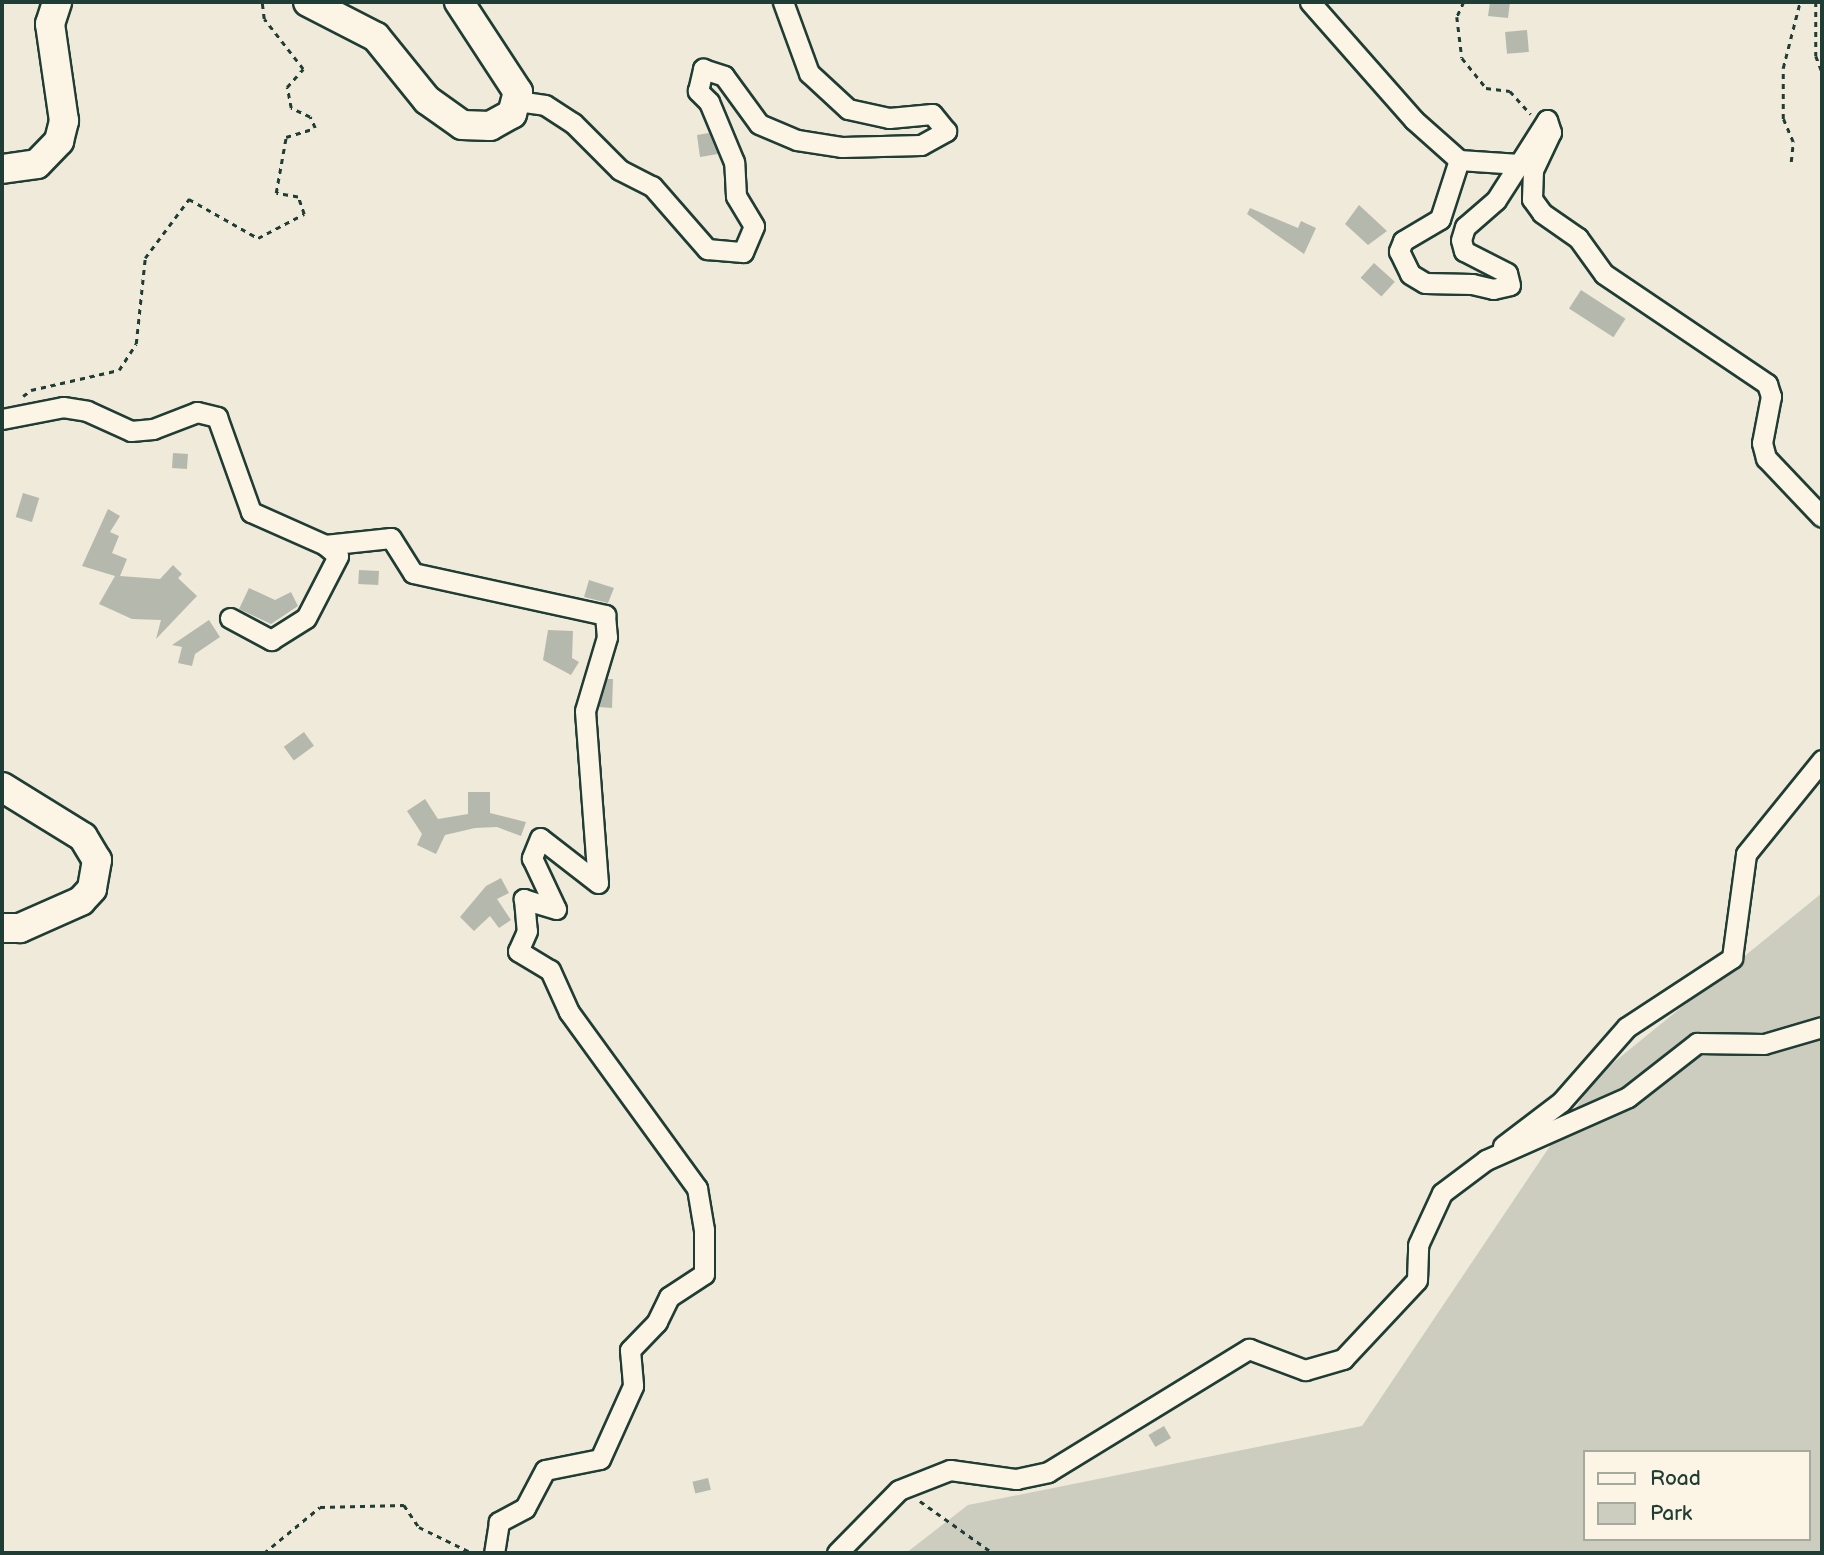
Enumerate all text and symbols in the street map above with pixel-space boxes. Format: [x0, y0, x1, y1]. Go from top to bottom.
legend [1582, 1450, 1810, 1541]
text: Road [1650, 1466, 1701, 1491]
text: Park [1650, 1501, 1692, 1526]

